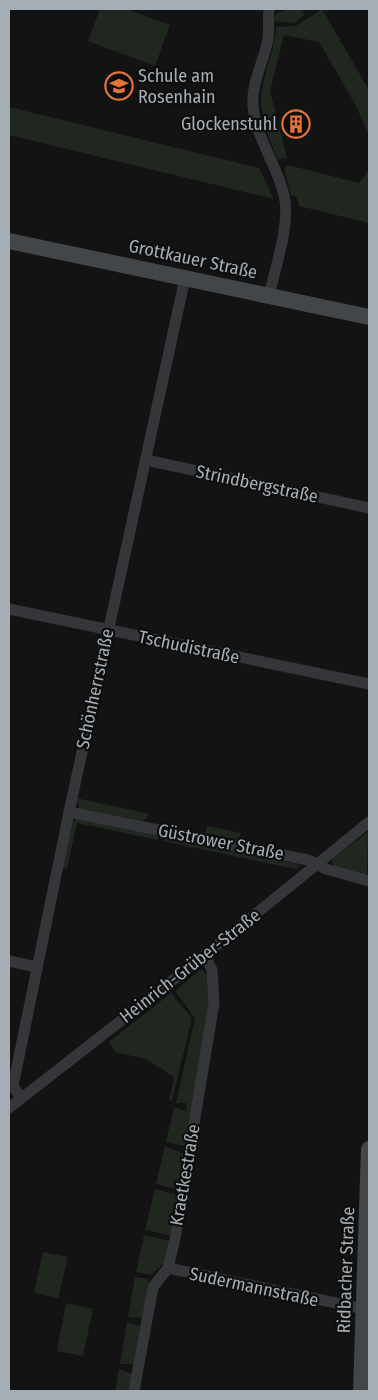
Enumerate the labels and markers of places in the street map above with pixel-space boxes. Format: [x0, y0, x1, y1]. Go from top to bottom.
place label: Schule am Rosenhain [138, 65, 215, 108]
school or university icon: Schule am Rosenhain [104, 71, 134, 101]
building icon: Glockenstuhl [281, 109, 311, 139]
place label: Glockenstuhl [181, 113, 277, 135]

